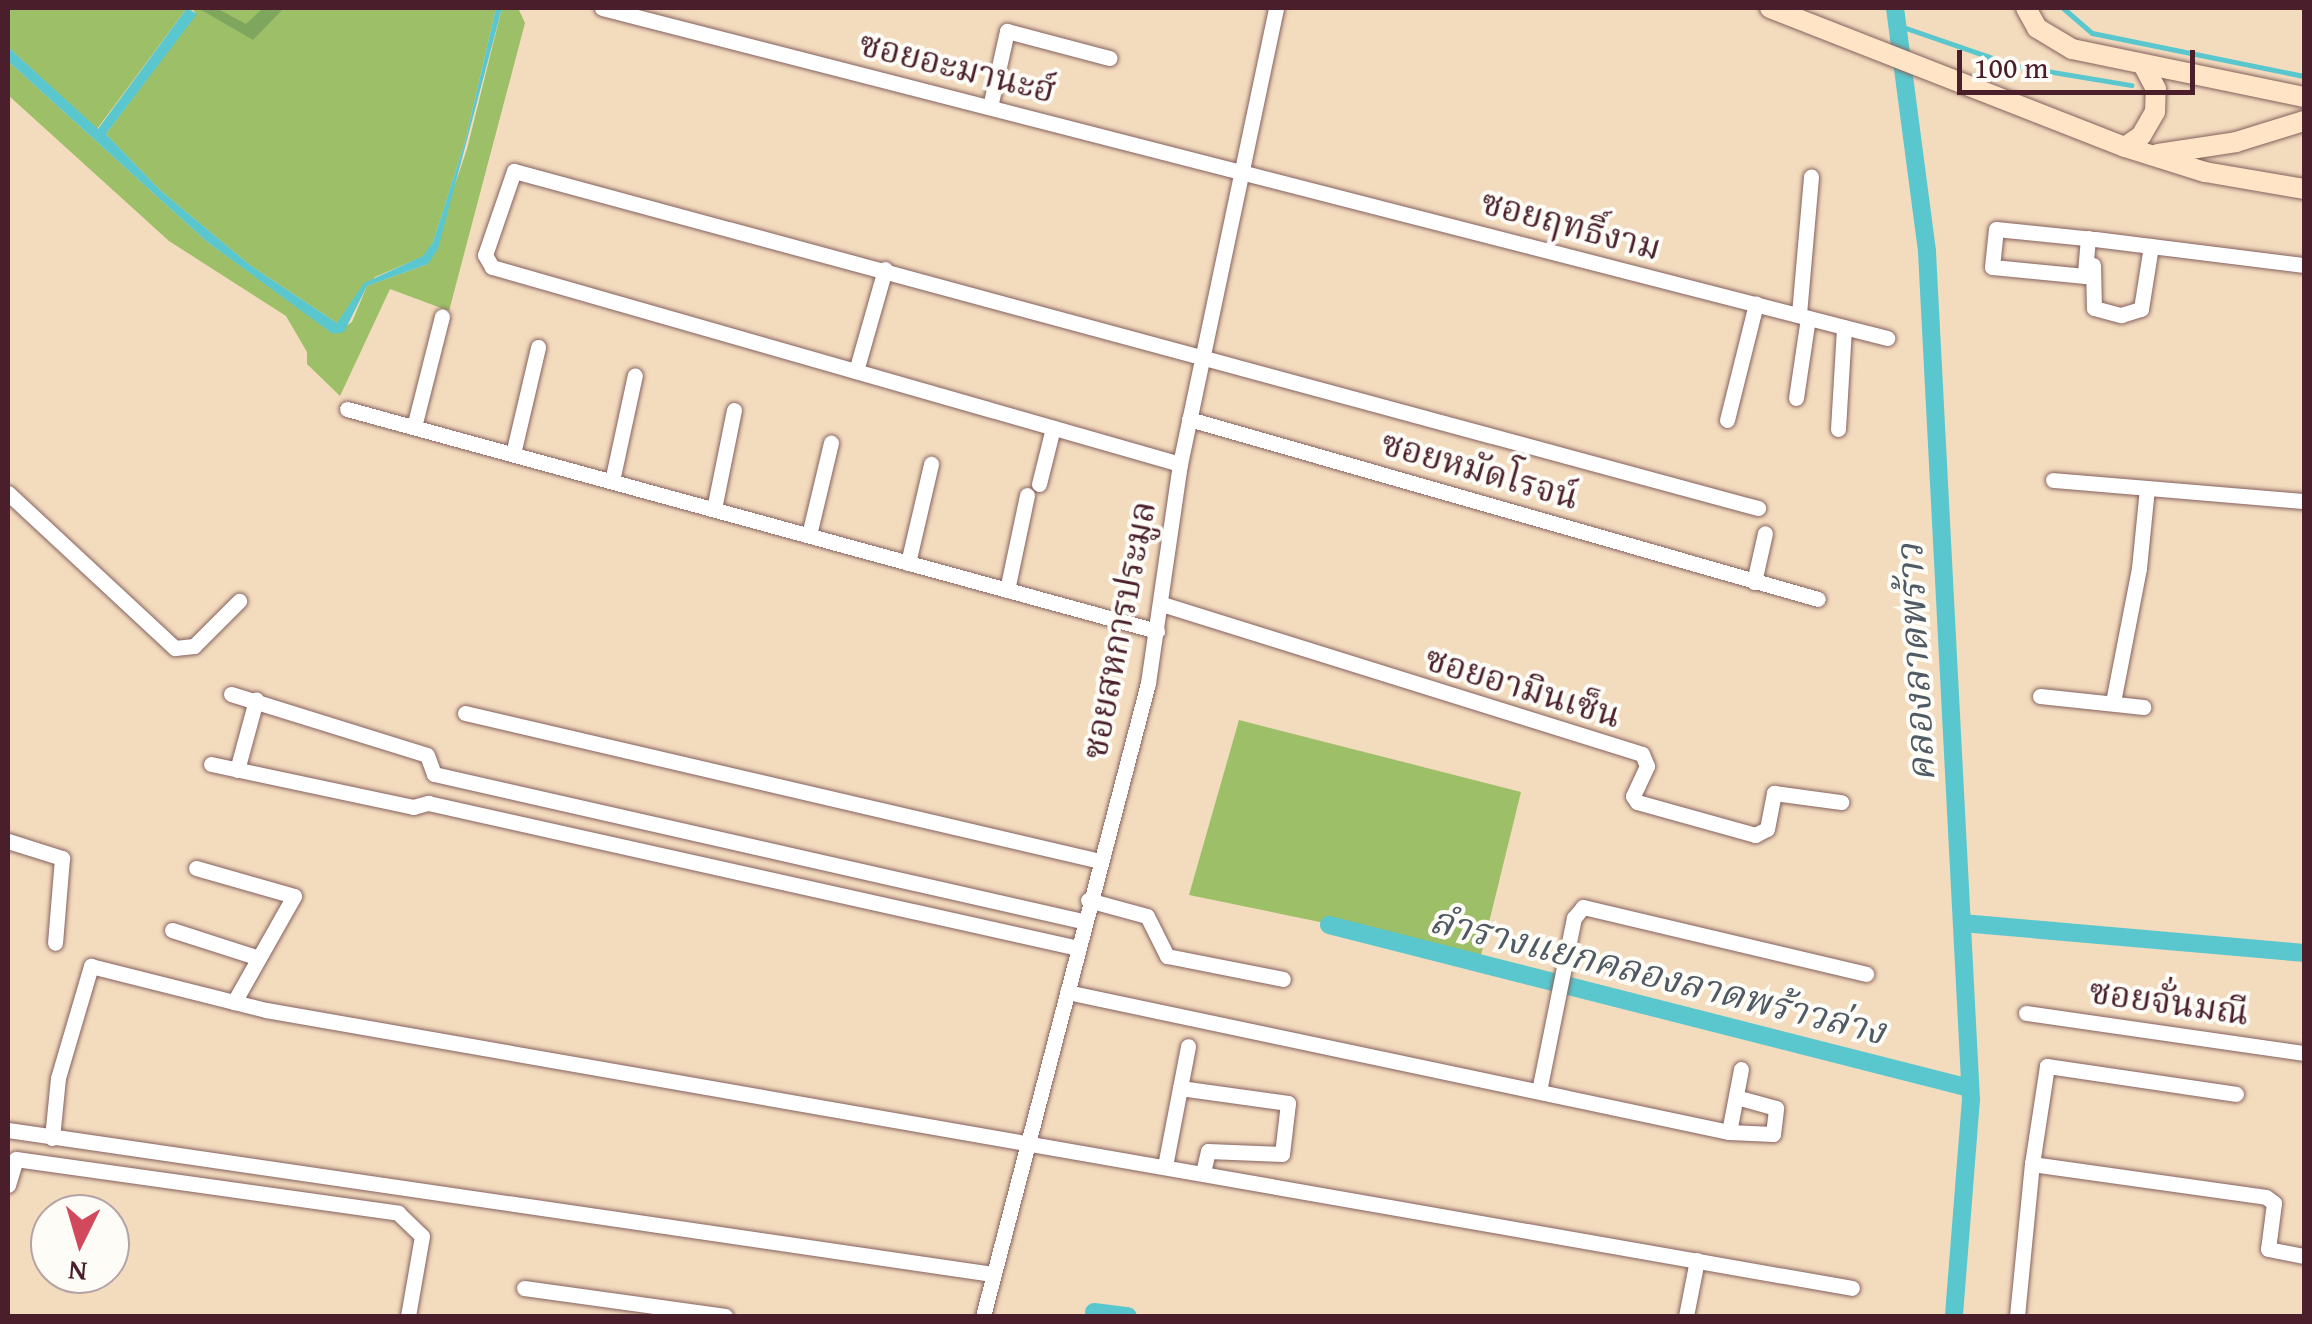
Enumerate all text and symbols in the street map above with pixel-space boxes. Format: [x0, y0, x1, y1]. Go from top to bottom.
street label: ซอยอะมานะฮ์ [855, 22, 1059, 112]
scale bar [1962, 30, 2200, 92]
text: 100 m [1974, 45, 2048, 89]
street label: ซอยฤทธิ์งาม [1477, 181, 1665, 269]
street label: ซอยหมัดโรจน์ [1376, 422, 1584, 518]
street label: ซอยสหการประมูล [1073, 497, 1165, 763]
water label: คลองลาดพร้าว [1886, 543, 1944, 783]
street label: ซอยอามินเซ็น [1420, 637, 1626, 737]
water label: ลำรางแยกคลองลาดพร้าวล่าง [1426, 896, 1890, 1054]
street label: ซอยจั่นมณี [2086, 970, 2252, 1034]
north arrow [30, 1194, 130, 1294]
text: N [66, 1251, 89, 1294]

